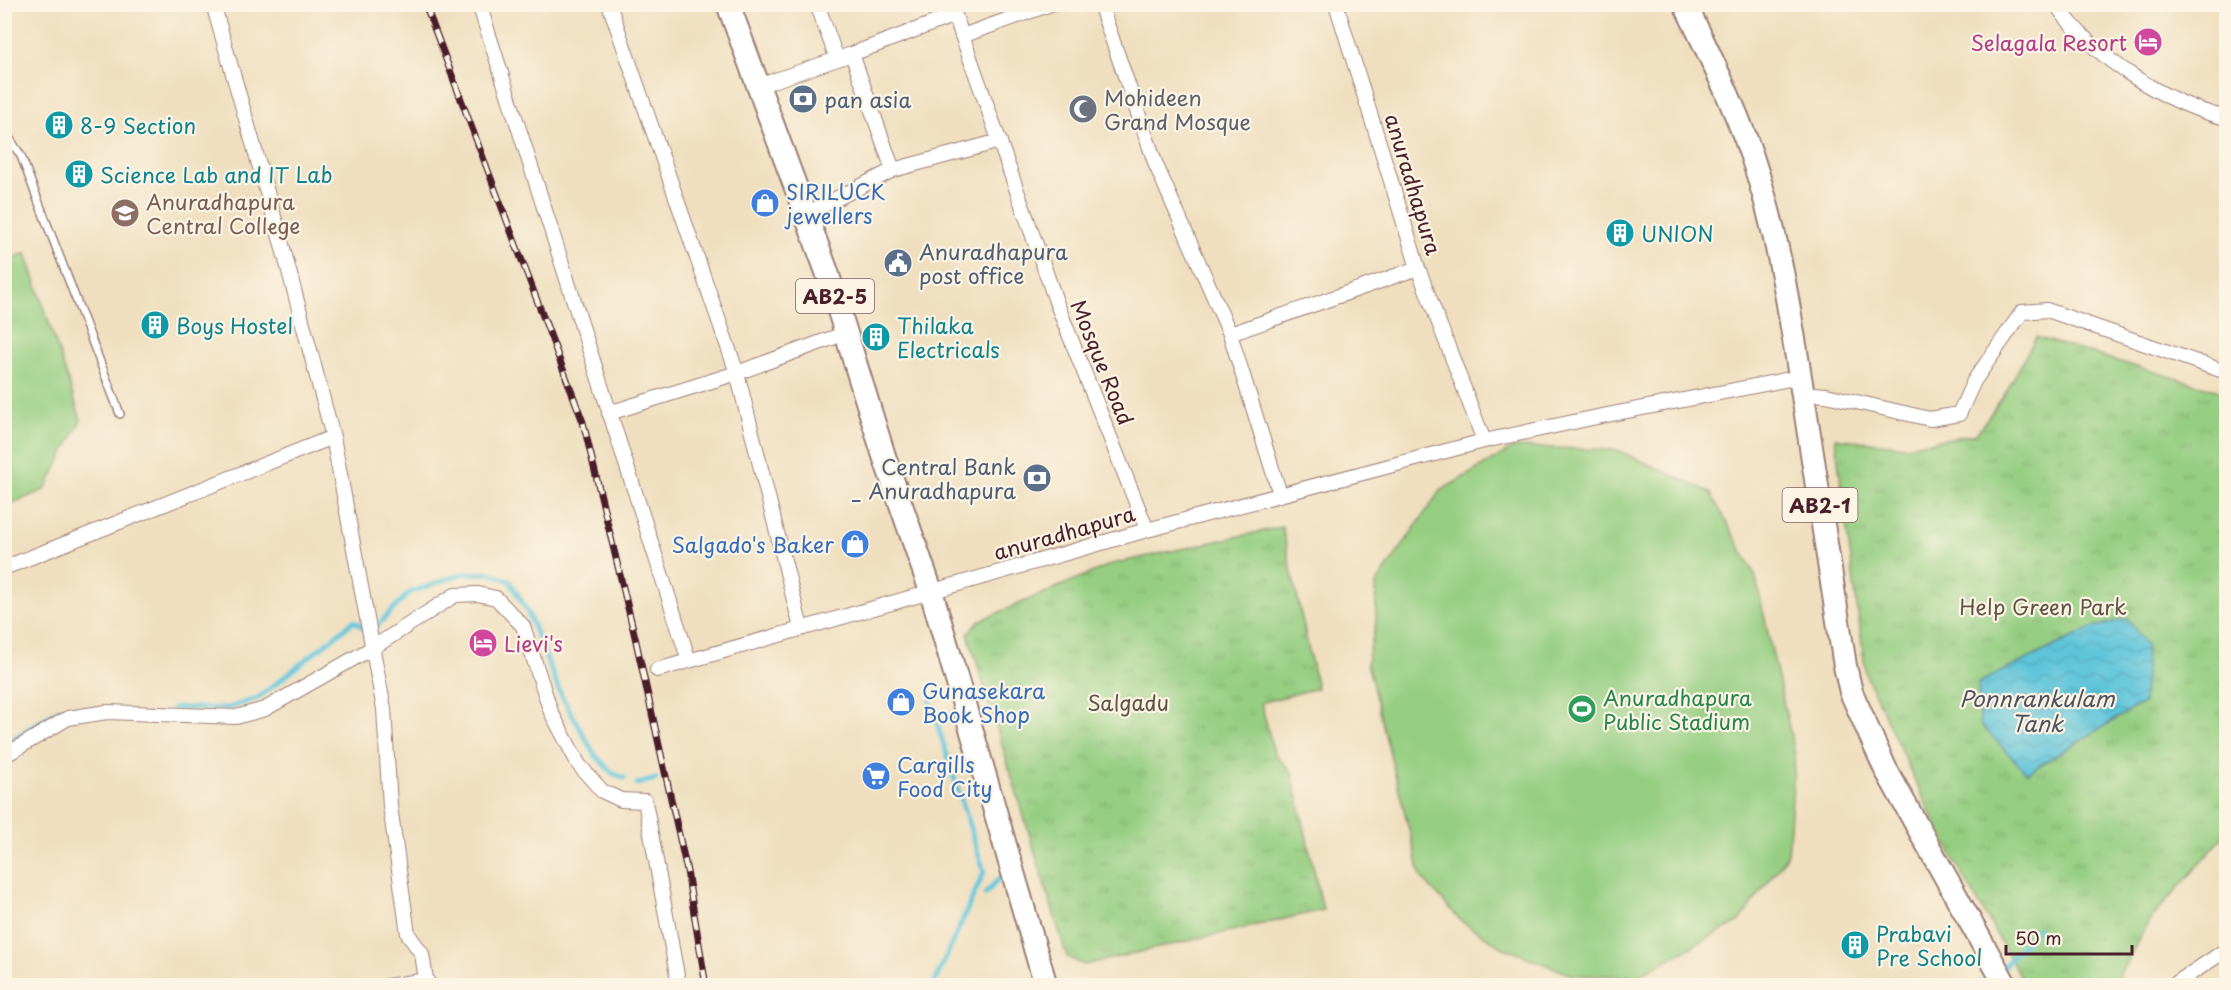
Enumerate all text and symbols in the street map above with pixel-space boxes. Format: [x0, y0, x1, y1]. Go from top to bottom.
place label: Selagala Resort [1971, 26, 2127, 58]
hotel icon: Selagala Resort [2132, 26, 2164, 58]
place label: Mohideen Grand Mosque [1104, 81, 1251, 137]
bank icon: pan asia [787, 83, 819, 115]
place label: pan asia [824, 83, 911, 115]
mosque icon: Mohideen Grand Mosque [1067, 93, 1099, 125]
building icon: 8-9 Section [43, 109, 75, 141]
place label: 8-9 Section [80, 109, 196, 141]
street label: anuradhapura [1377, 109, 1451, 259]
building icon: Science Lab and IT Lab [63, 158, 95, 190]
place label: Science Lab and IT Lab [100, 158, 333, 190]
place label: SIRILUCK jewellers [784, 175, 885, 231]
place label: Anuradhapura Central College [146, 185, 300, 241]
shop icon: SIRILUCK jewellers [749, 187, 781, 219]
school or university icon: Anuradhapura Central College [109, 197, 141, 229]
building icon: UNION [1604, 217, 1636, 249]
place label: UNION [1641, 217, 1714, 249]
place label: Anuradhapura post office [919, 235, 1068, 291]
public building icon: Anuradhapura post office [882, 247, 914, 279]
road number: AB2-5 [796, 279, 874, 313]
street label: Mosque Road [1063, 295, 1143, 429]
building icon: Boys Hostel [139, 309, 171, 341]
place label: Boys Hostel [176, 309, 293, 341]
place label: Thilaka Electricals [897, 309, 1000, 365]
building icon: Thilaka Electricals [860, 321, 892, 353]
place label: Central Bank _ Anuradhapura [851, 450, 1016, 506]
bank icon: Central Bank _ Anuradhapura [1021, 462, 1053, 494]
road number: AB2-1 [1782, 488, 1858, 522]
street label: anuradhapura [989, 496, 1139, 568]
place label: Salgado's Baker [671, 528, 834, 560]
shop icon: Salgado's Baker [839, 528, 871, 560]
park label: Help Green Park [1959, 590, 2127, 622]
hotel icon: Lievi's [467, 627, 499, 659]
place label: Lievi's [504, 627, 563, 659]
place label: Gunasekara Book Shop [922, 674, 1046, 730]
place label: Anuradhapura Public Stadium [1603, 681, 1752, 737]
water label: Ponnrankulam Tank [1959, 681, 2116, 739]
shop icon: Gunasekara Book Shop [885, 686, 917, 718]
park label: Salgadu [1087, 686, 1169, 718]
sports icon: Anuradhapura Public Stadium [1566, 693, 1598, 725]
place label: Cargills Food City [897, 748, 993, 804]
supermarket icon: Cargills Food City [860, 760, 892, 792]
place label: Prabavi Pre School [1876, 917, 1982, 973]
scale bar [2006, 918, 2132, 956]
text: 50 m [2015, 924, 2062, 951]
building icon: Prabavi Pre School [1839, 929, 1871, 961]

